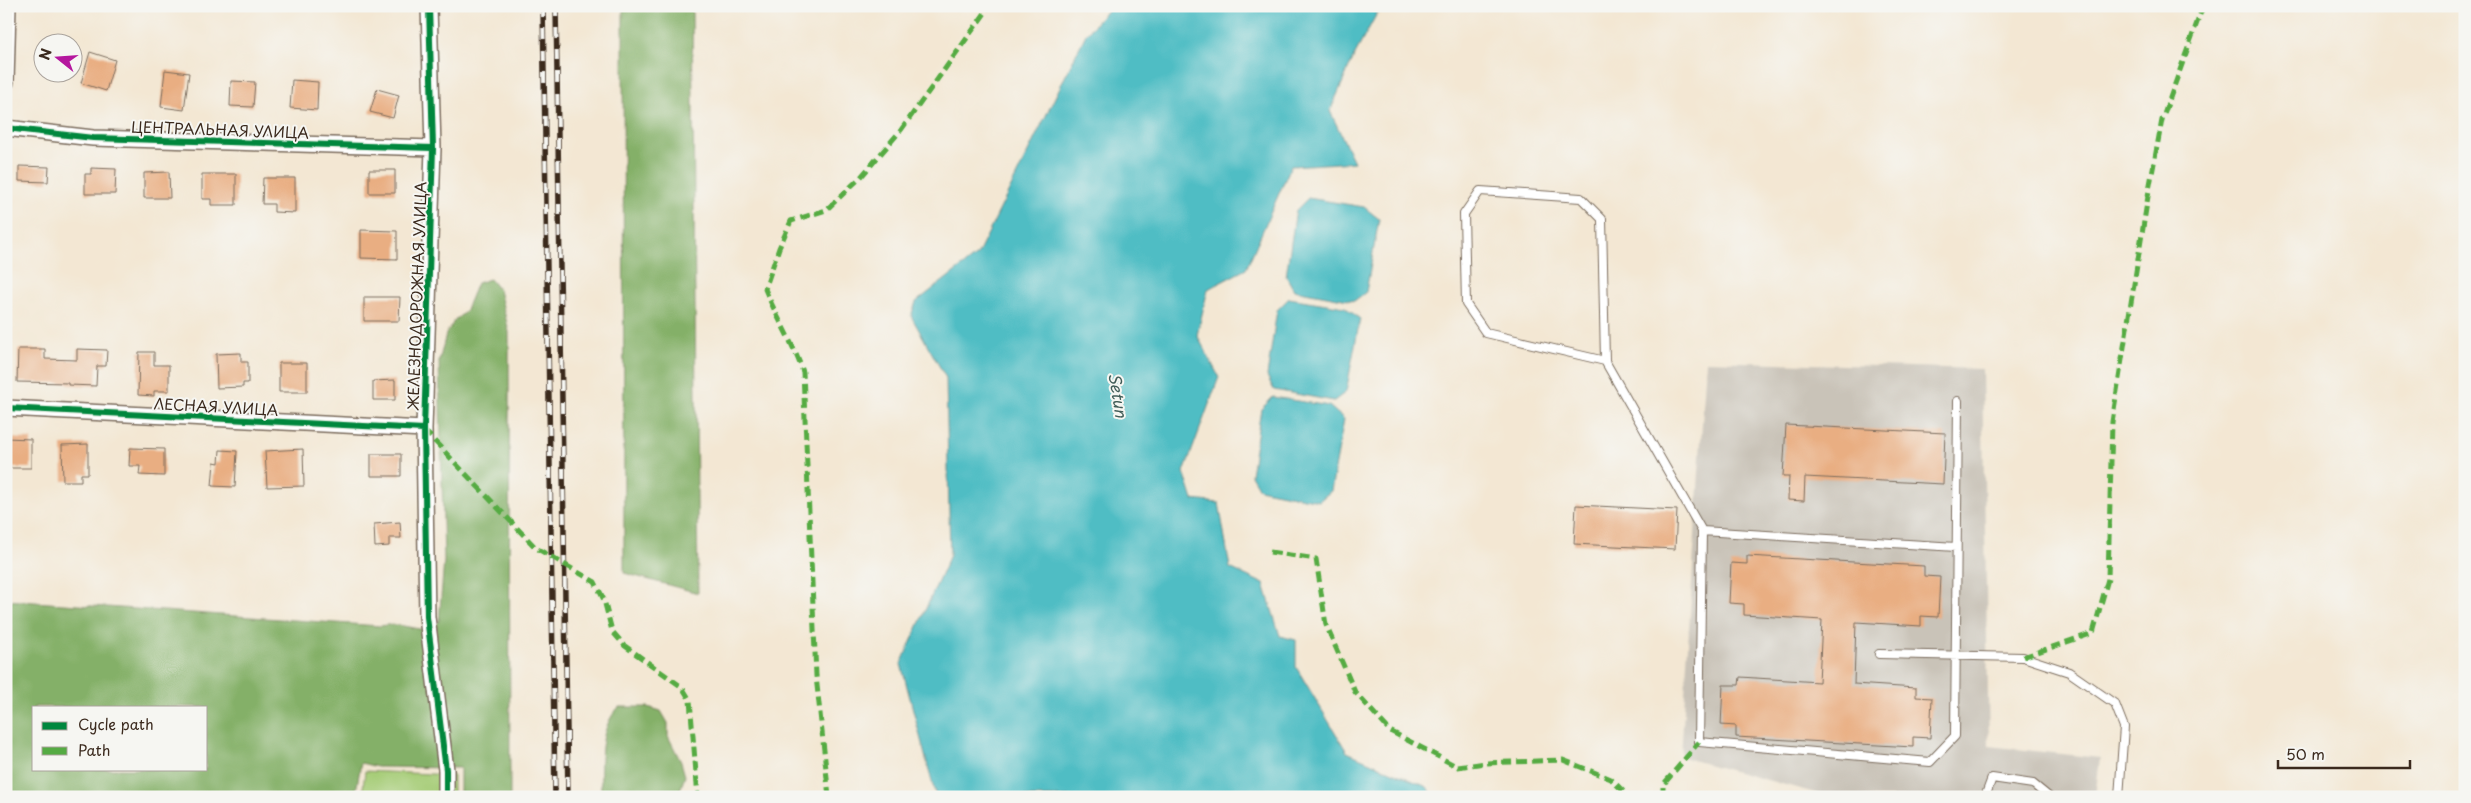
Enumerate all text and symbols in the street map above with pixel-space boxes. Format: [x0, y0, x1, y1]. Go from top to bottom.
north arrow [32, 32, 82, 82]
text: N [33, 46, 57, 62]
street label: ЦЕНТРАЛЬНАЯ УЛИЦА [131, 114, 309, 144]
street label: ЖЕЛЕЗНОДОРОЖНАЯ УЛИЦА [401, 181, 431, 411]
water label: Setun [1104, 371, 1135, 420]
street label: ЛЕСНАЯ УЛИЦА [153, 391, 279, 421]
legend [32, 706, 208, 770]
text: Cycle path [78, 712, 154, 735]
text: Path [78, 738, 110, 761]
scale bar [2278, 738, 2411, 770]
text: 50 m [2286, 742, 2325, 765]

